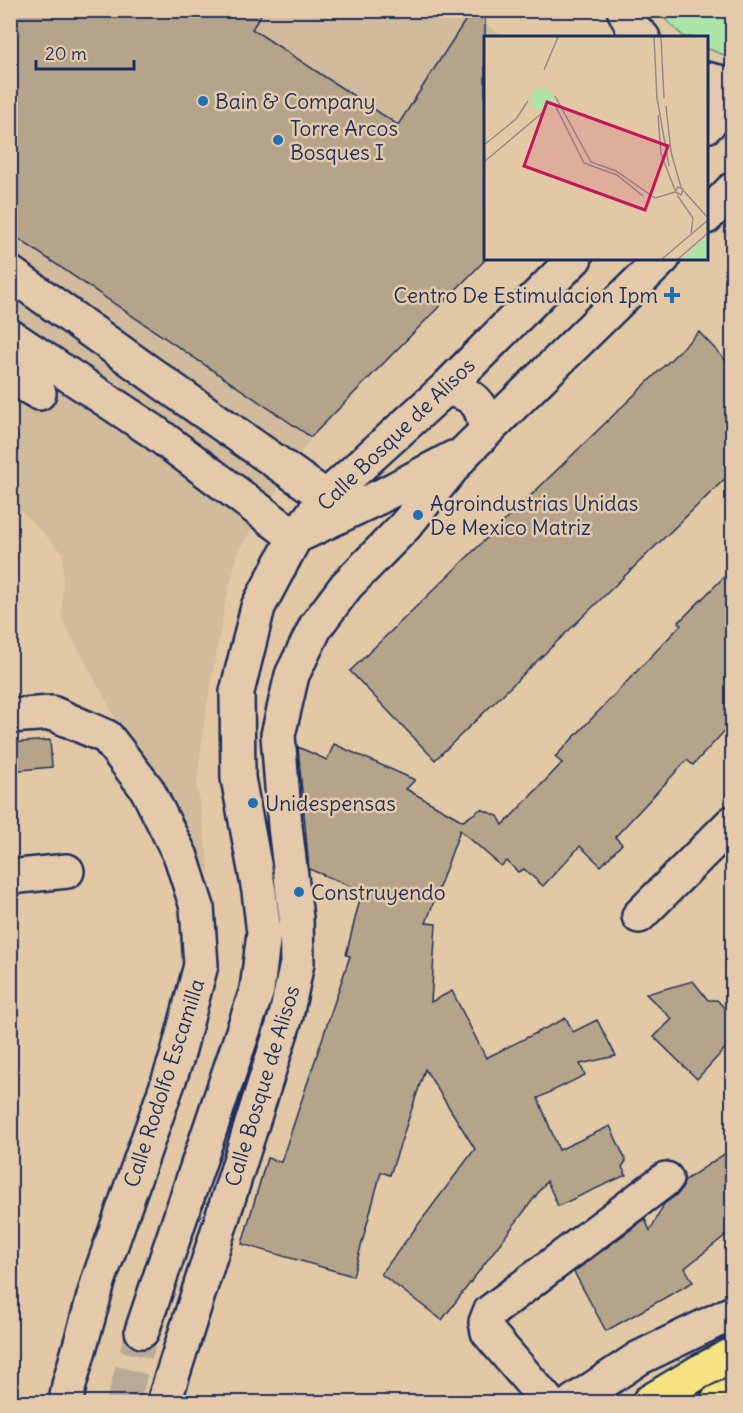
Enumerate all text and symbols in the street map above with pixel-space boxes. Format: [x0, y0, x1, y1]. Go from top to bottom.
scale bar [36, 33, 134, 71]
inset map [484, 36, 707, 260]
text: 20 m [45, 42, 87, 65]
place label: Bain & Company [215, 88, 375, 115]
marker: Bain & Company [196, 94, 210, 108]
place label: Torre Arcos Bosques I [290, 115, 398, 166]
marker: Torre Arcos Bosques I [271, 133, 285, 147]
place label: Centro De Estimulacion Ipm [393, 282, 658, 309]
marker: Centro De Estimulacion Ipm [663, 286, 681, 304]
street label: Calle Bosque de Alisos [311, 352, 481, 516]
place label: Agroindustrias Unidas De Mexico Matriz [430, 490, 638, 541]
marker: Agroindustrias Unidas De Mexico Matriz [411, 508, 425, 522]
place label: Unidespensas [265, 790, 396, 817]
marker: Unidespensas [246, 796, 260, 810]
place label: Construyendo [311, 879, 445, 906]
marker: Construyendo [292, 885, 306, 899]
street label: Calle Rodolfo Escamilla [118, 975, 210, 1191]
street label: Calle Bosque de Alisos [219, 982, 305, 1190]

